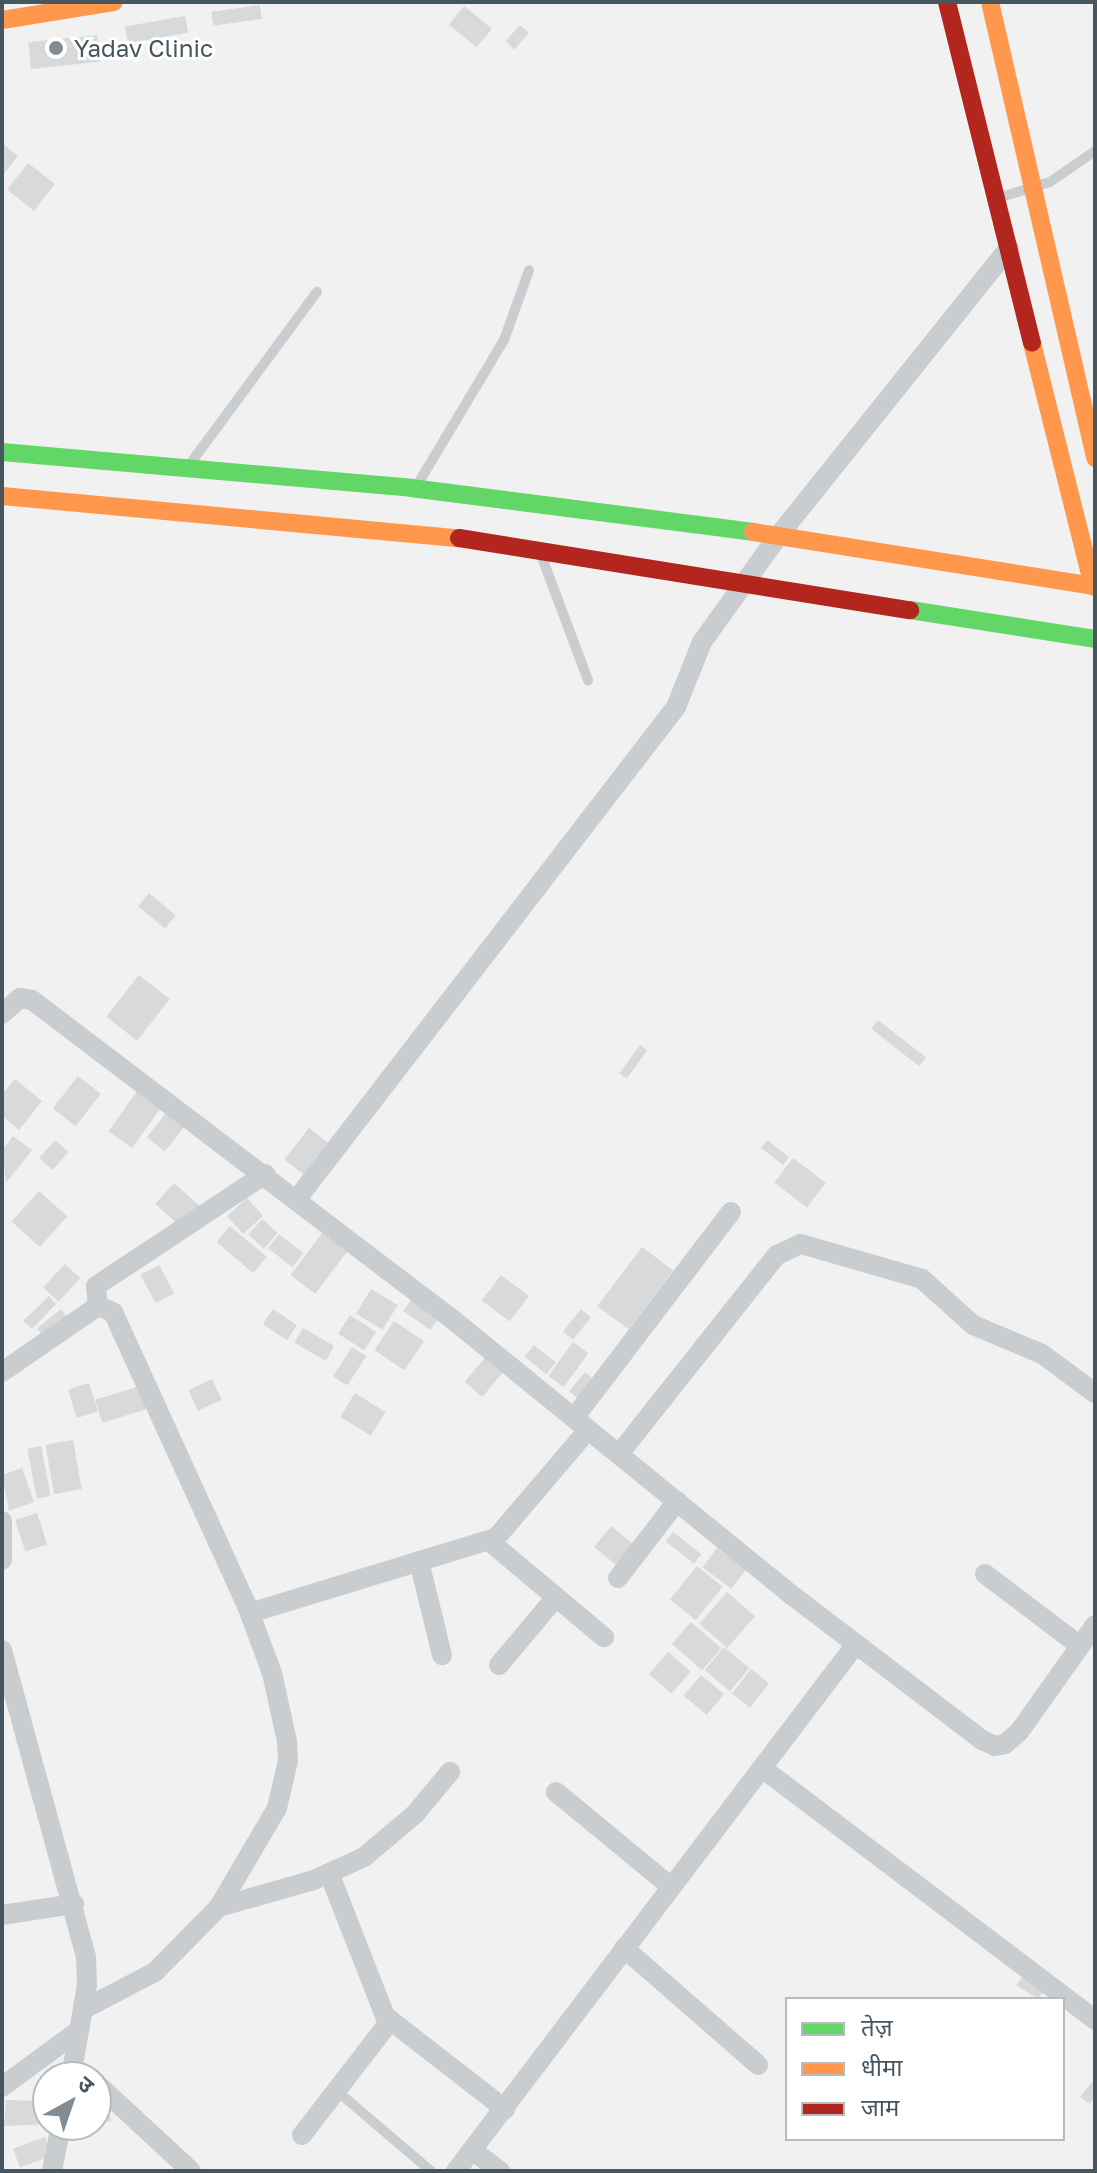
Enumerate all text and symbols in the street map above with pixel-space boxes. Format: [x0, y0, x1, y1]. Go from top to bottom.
place label: Yadav Clinic [74, 34, 213, 62]
marker: Yadav Clinic [45, 37, 67, 59]
legend [785, 1997, 1065, 2141]
text: तेज़ [861, 2012, 893, 2041]
text: धीमा [861, 2052, 903, 2081]
north arrow [32, 2061, 112, 2141]
text: उ [73, 2069, 100, 2098]
text: जाम [861, 2092, 899, 2121]

